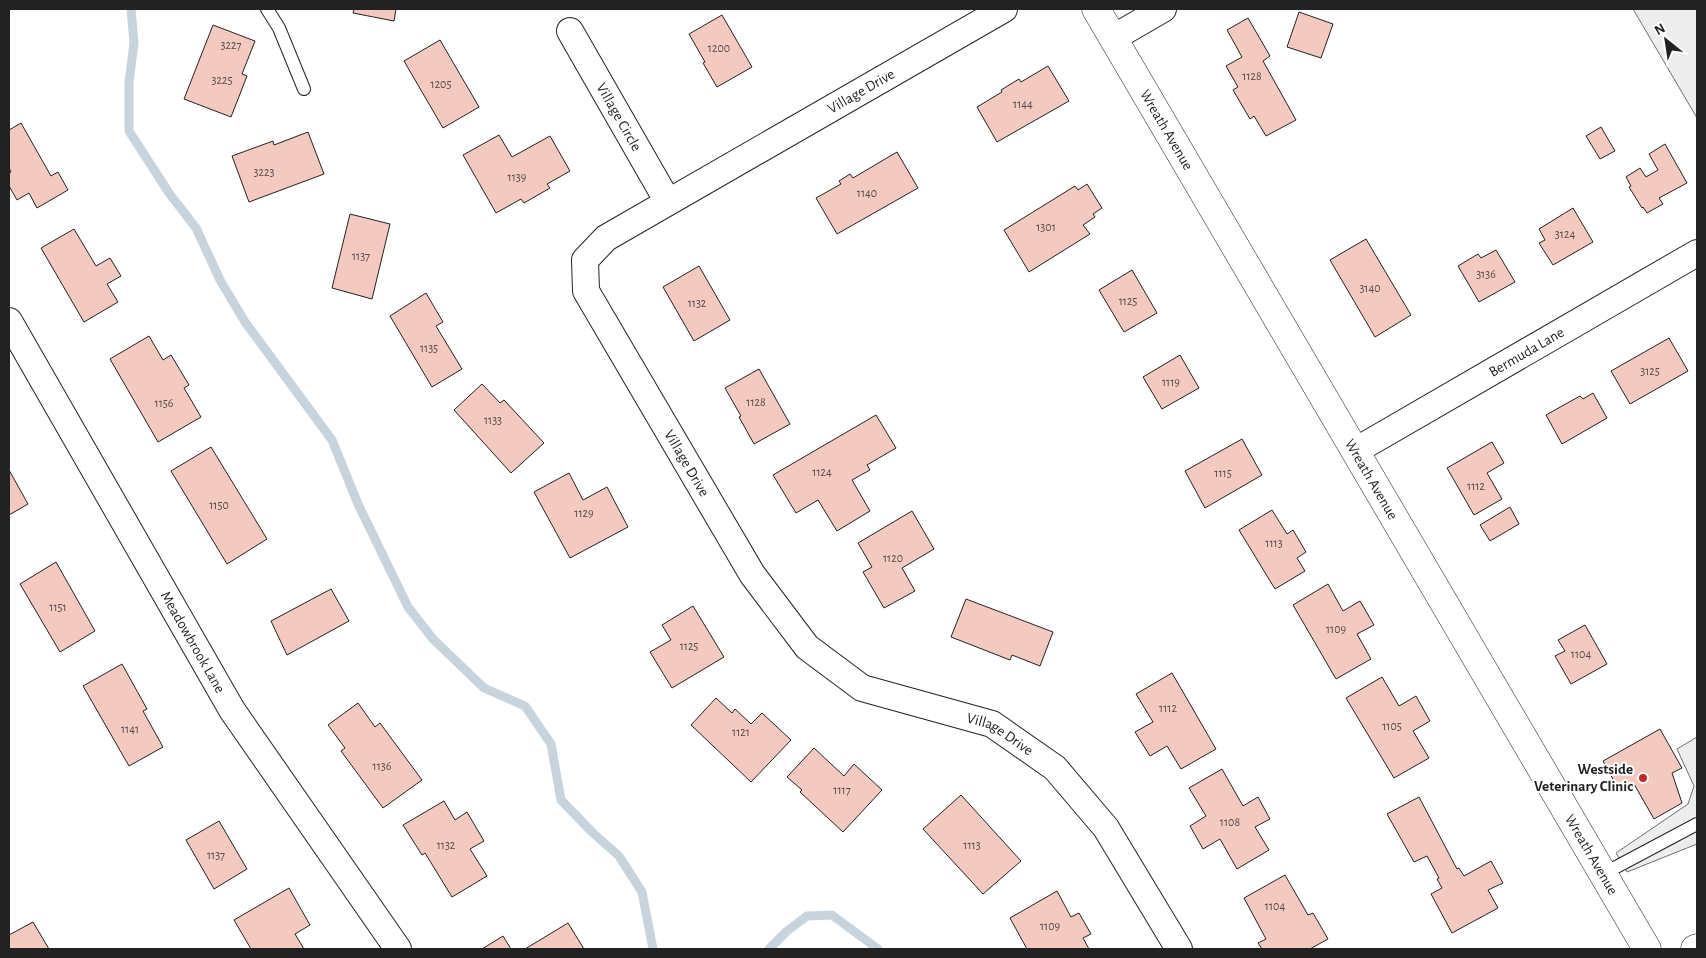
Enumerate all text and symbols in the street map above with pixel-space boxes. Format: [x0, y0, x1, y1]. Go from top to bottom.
north arrow [1641, 15, 1691, 65]
text: N [1652, 21, 1668, 38]
house number: 3227 [221, 39, 241, 51]
house number: 1200 [708, 42, 730, 54]
street label: Village Drive [825, 66, 897, 117]
house number: 1128 [1242, 70, 1262, 82]
house number: 3225 [212, 74, 232, 86]
house number: 1205 [431, 78, 451, 90]
street label: Village Circle [593, 80, 644, 154]
street label: Wreath Avenue [1137, 87, 1196, 173]
house number: 1144 [1013, 98, 1033, 110]
house number: 3223 [254, 166, 274, 178]
house number: 1139 [508, 171, 527, 183]
house number: 1140 [857, 187, 877, 199]
house number: 1301 [1036, 221, 1056, 233]
house number: 3124 [1555, 228, 1575, 240]
house number: 1137 [352, 250, 370, 262]
house number: 3136 [1476, 268, 1496, 280]
house number: 3140 [1359, 282, 1381, 294]
house number: 1125 [1119, 295, 1137, 307]
house number: 1132 [688, 297, 707, 309]
street label: Bermuda Lane [1486, 325, 1567, 380]
house number: 1135 [420, 342, 438, 354]
house number: 3125 [1640, 365, 1660, 377]
house number: 1119 [1162, 376, 1180, 388]
house number: 1128 [746, 396, 766, 408]
house number: 1156 [155, 397, 174, 409]
house number: 1133 [484, 414, 502, 426]
street label: Village Drive [661, 427, 712, 499]
street label: Wreath Avenue [1342, 437, 1401, 522]
house number: 1124 [812, 466, 832, 478]
house number: 1115 [1214, 467, 1232, 479]
house number: 1112 [1467, 480, 1485, 492]
house number: 1150 [209, 499, 229, 511]
house number: 1129 [574, 507, 594, 519]
house number: 1113 [1265, 537, 1283, 549]
house number: 1120 [883, 552, 903, 564]
street label: Meadowbrook Lane [158, 589, 228, 696]
house number: 1151 [49, 601, 67, 613]
house number: 1109 [1326, 623, 1346, 635]
house number: 1125 [680, 640, 698, 652]
house number: 1104 [1571, 648, 1591, 660]
house number: 1112 [1159, 702, 1177, 714]
street label: Village Drive [965, 710, 1036, 758]
house number: 1105 [1382, 720, 1402, 732]
house number: 1141 [121, 723, 139, 735]
house number: 1121 [732, 726, 750, 738]
house number: 1136 [373, 760, 392, 772]
place label: Westside Veterinary Clinic [1534, 762, 1633, 794]
marker: Westside Veterinary Clinic [1637, 772, 1649, 784]
house number: 1117 [833, 784, 851, 796]
street label: Wreath Avenue [1562, 812, 1620, 898]
house number: 1108 [1220, 816, 1240, 828]
house number: 1132 [437, 839, 456, 851]
house number: 1113 [963, 839, 981, 851]
house number: 1137 [207, 849, 225, 861]
house number: 1104 [1265, 900, 1285, 912]
house number: 1109 [1040, 920, 1060, 932]

